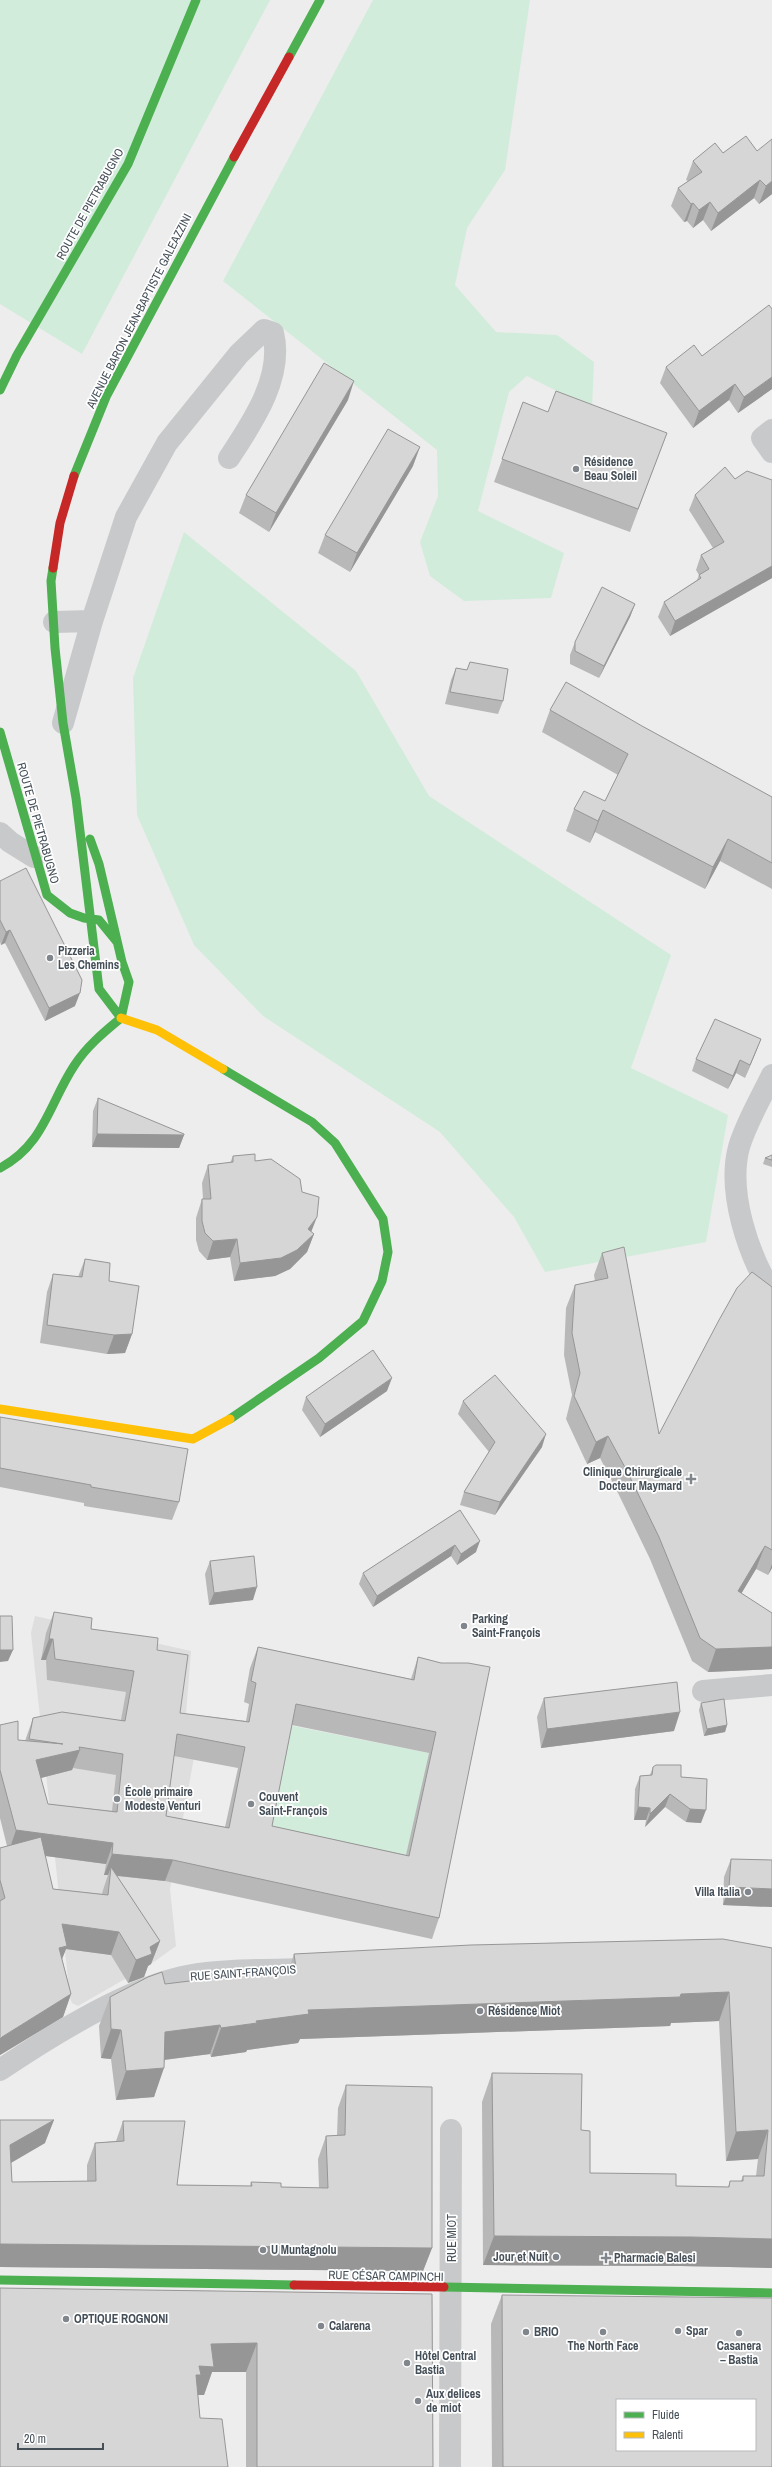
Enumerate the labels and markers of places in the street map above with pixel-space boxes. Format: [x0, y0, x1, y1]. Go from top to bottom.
place label: Résidence Beau Soleil [584, 454, 637, 484]
marker: Résidence Beau Soleil [571, 464, 581, 474]
place label: Pizzeria Les Chemins [58, 943, 120, 973]
marker: Pizzeria Les Chemins [45, 953, 55, 963]
place label: Clinique Chirurgicale Docteur Maymard [583, 1464, 683, 1494]
marker: Clinique Chirurgicale Docteur Maymard [685, 1473, 697, 1485]
place label: Parking Saint-François [472, 1611, 541, 1641]
marker: Parking Saint-François [459, 1621, 469, 1631]
place label: École primaire Modeste Venturi [125, 1784, 201, 1814]
place label: Couvent Saint-François [259, 1789, 328, 1819]
marker: École primaire Modeste Venturi [112, 1794, 122, 1804]
marker: Couvent Saint-François [246, 1799, 256, 1809]
place label: Villa Italia [695, 1884, 741, 1900]
marker: Villa Italia [743, 1887, 753, 1897]
place label: Résidence Miot [488, 2003, 561, 2019]
marker: Résidence Miot [475, 2006, 485, 2016]
place label: U Muntagnolu [271, 2242, 337, 2258]
marker: U Muntagnolu [258, 2245, 268, 2255]
place label: Jour et Nuit [493, 2249, 549, 2265]
place label: Pharmacie Balesi [614, 2250, 696, 2266]
marker: Jour et Nuit [551, 2252, 561, 2262]
marker: Pharmacie Balesi [601, 2253, 611, 2263]
place label: OPTIQUE ROGNONI [74, 2311, 168, 2327]
marker: OPTIQUE ROGNONI [61, 2314, 71, 2324]
place label: Calarena [329, 2318, 371, 2334]
marker: Calarena [316, 2321, 326, 2331]
place label: Spar [686, 2323, 708, 2339]
place label: BRIO [534, 2324, 559, 2340]
marker: Spar [673, 2326, 683, 2336]
marker: BRIO [521, 2327, 531, 2337]
marker: The North Face [598, 2327, 608, 2337]
marker: Casanera – Bastia [734, 2328, 744, 2338]
place label: The North Face [567, 2338, 639, 2354]
place label: Casanera – Bastia [717, 2338, 762, 2368]
place label: Hôtel Central Bastia [415, 2348, 477, 2378]
marker: Hôtel Central Bastia [402, 2358, 412, 2368]
place label: Aux delices de miot [426, 2386, 481, 2416]
marker: Aux delices de miot [413, 2396, 423, 2406]

